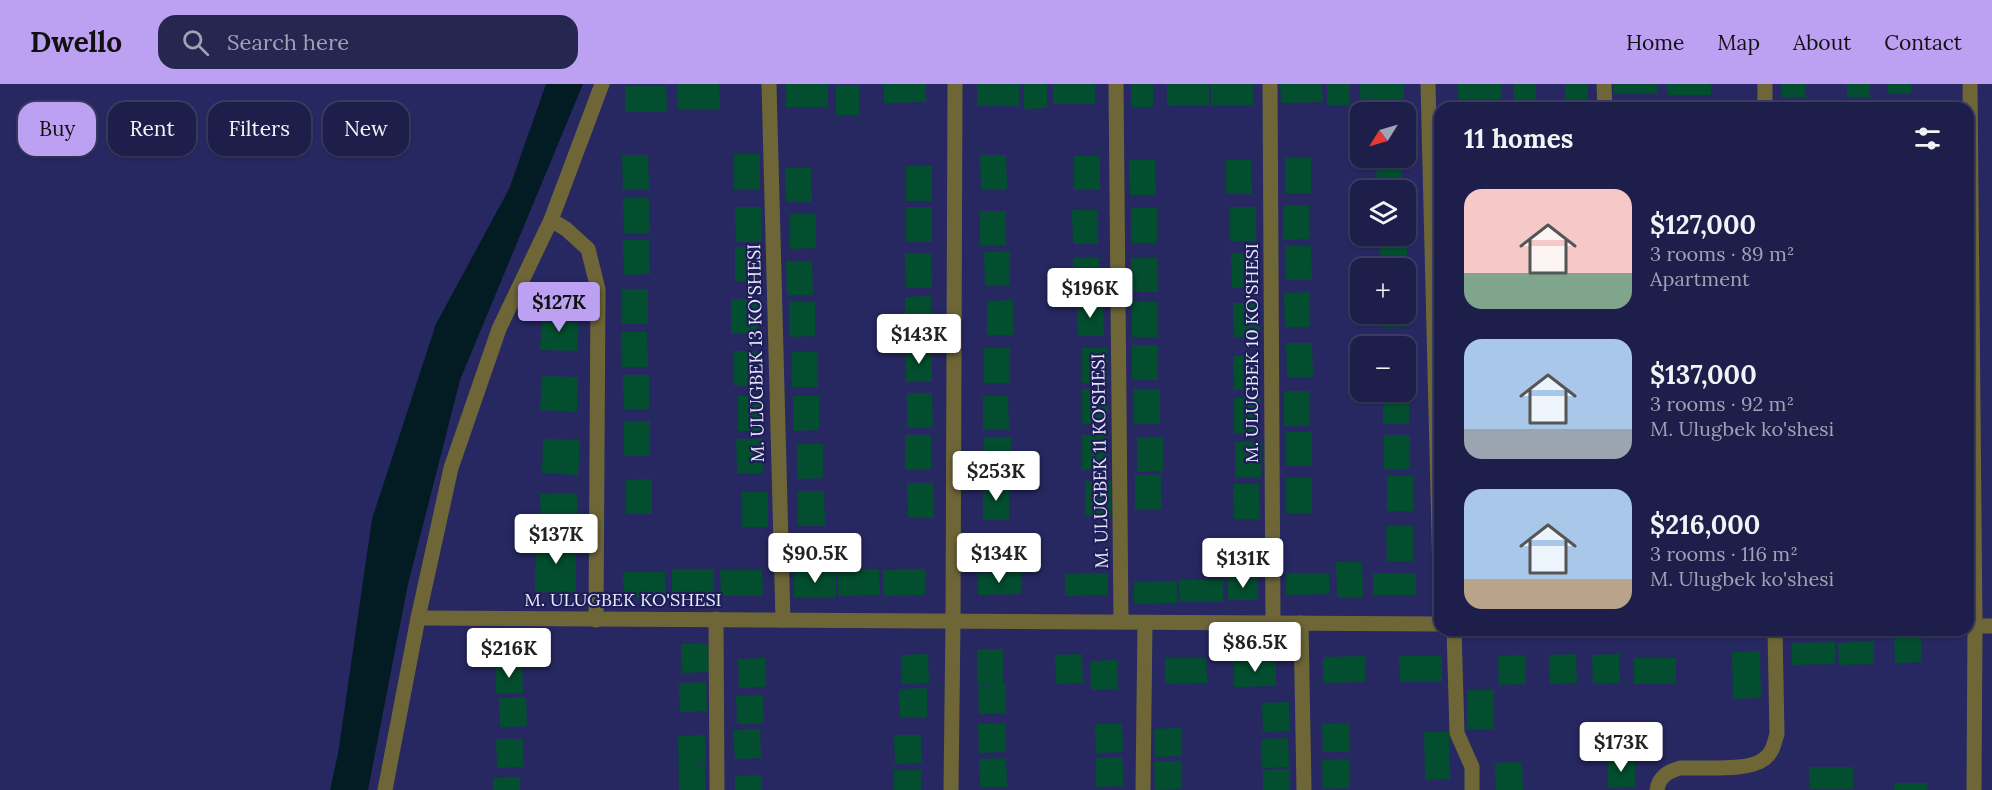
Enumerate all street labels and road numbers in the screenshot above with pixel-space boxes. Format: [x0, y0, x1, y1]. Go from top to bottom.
street label: M. ULUGBEK 10 KO'SHESI [1240, 243, 1263, 463]
street label: M. ULUGBEK 13 KO'SHESI [742, 244, 769, 463]
street label: M. ULUGBEK 11 KO'SHESI [1086, 353, 1113, 569]
street label: M. ULUGBEK KO'SHESI [524, 588, 722, 611]

